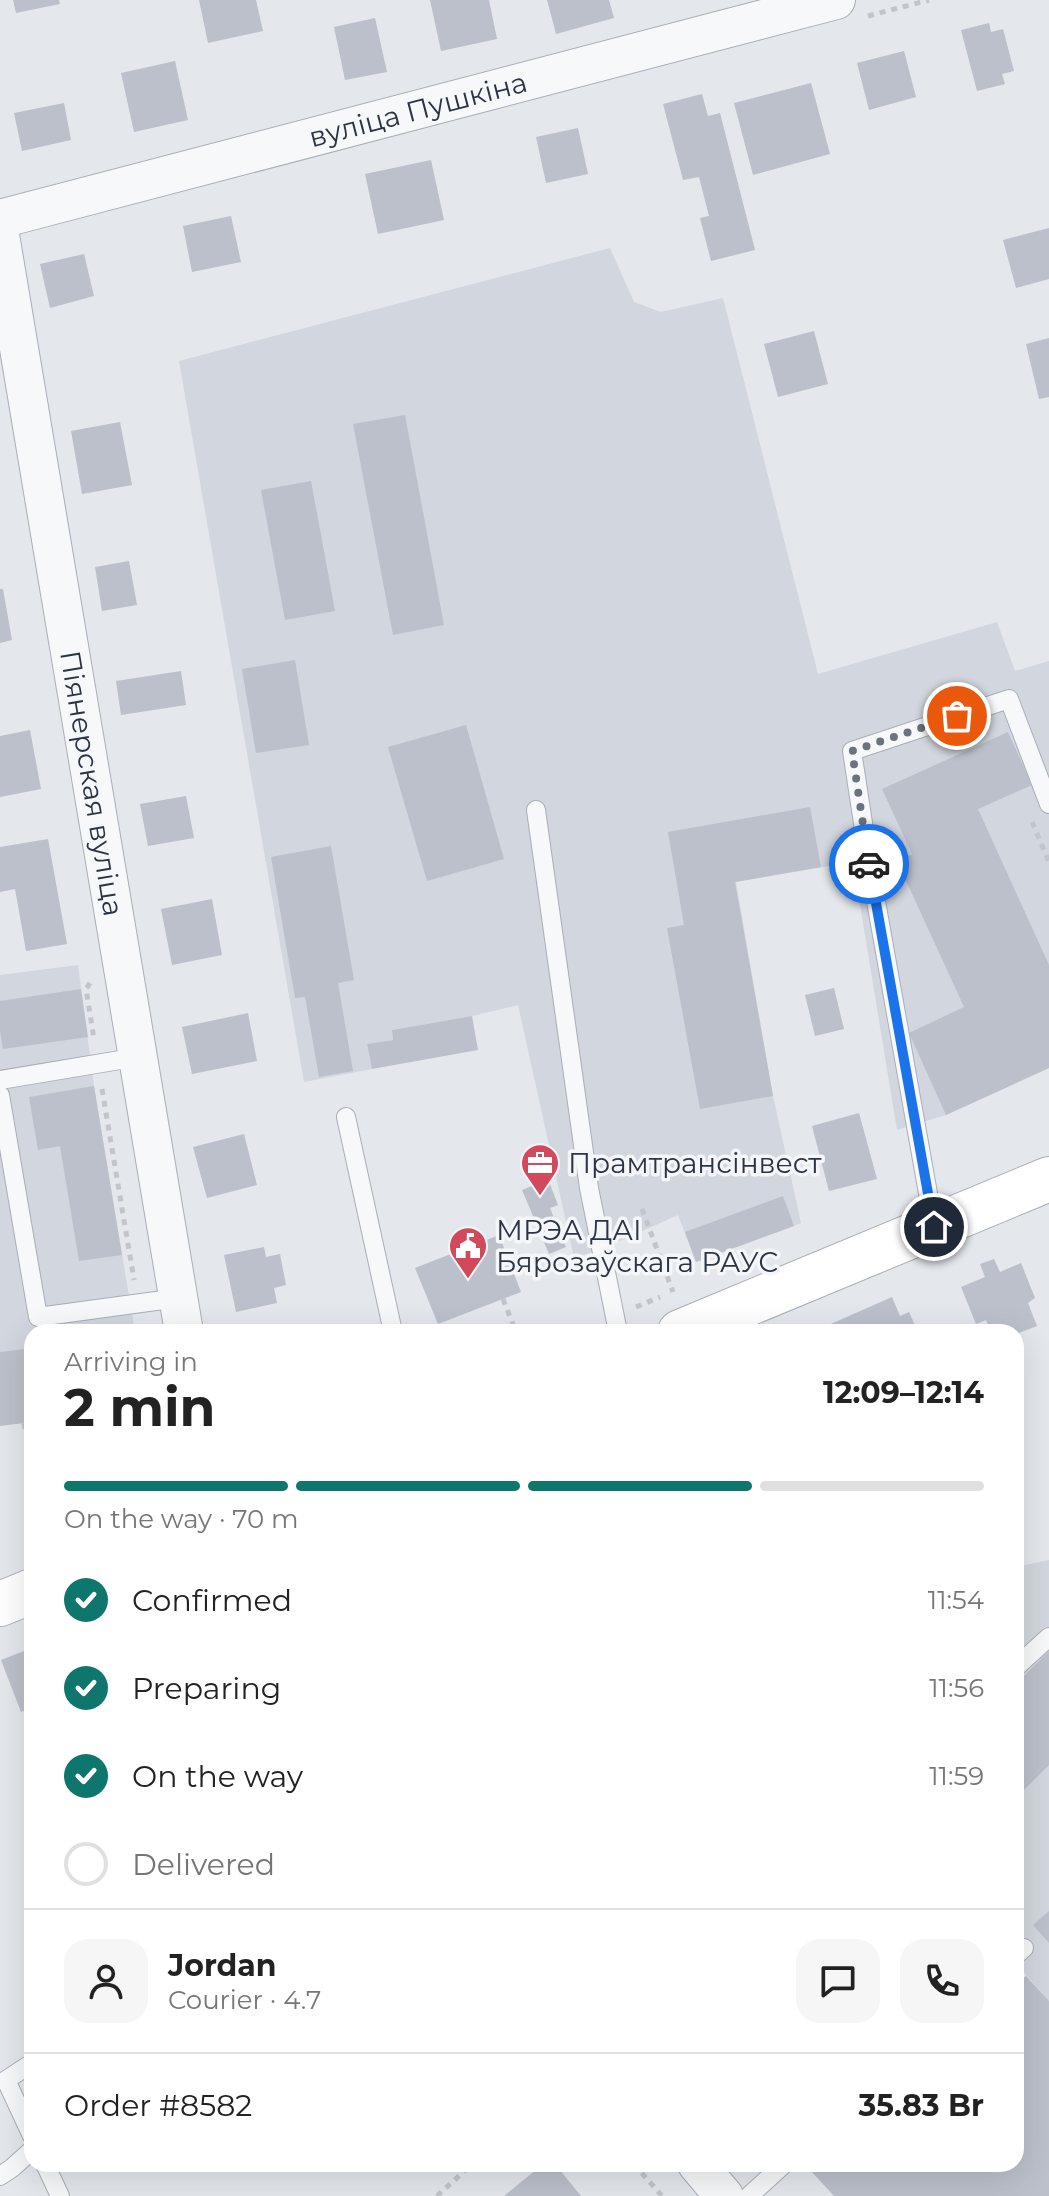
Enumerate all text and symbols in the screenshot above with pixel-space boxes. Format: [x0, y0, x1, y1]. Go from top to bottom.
street label: вуліца Пушкіна [305, 65, 531, 154]
street label: Піянерская вуліца [53, 648, 131, 919]
pin [923, 682, 991, 750]
icon: bag [935, 694, 979, 738]
courier [829, 824, 909, 904]
icon: car [847, 842, 891, 886]
office icon: Прамтрансінвест [519, 1142, 561, 1197]
place label: Прамтрансінвест [568, 1146, 822, 1180]
pin [900, 1193, 968, 1261]
icon: home [912, 1205, 956, 1249]
place label: МРЭА ДАІ Бярозаўскага РАУС [496, 1213, 778, 1279]
public building icon: МРЭА ДАІ Бярозаўскага РАУС [447, 1225, 489, 1280]
text: Arriving in [64, 1346, 198, 1378]
text: 12:09–12:14 [823, 1374, 984, 1411]
text: 2 min [64, 1376, 216, 1439]
text: On the way · 70 m [64, 1503, 299, 1535]
icon: check [64, 1578, 108, 1622]
text: Confirmed [132, 1582, 292, 1619]
text: 11:54 [928, 1584, 984, 1616]
icon: check [64, 1666, 108, 1710]
text: Preparing [132, 1670, 281, 1707]
text: 11:56 [929, 1672, 984, 1704]
icon: check [64, 1754, 108, 1798]
text: On the way [132, 1758, 303, 1795]
text: 11:59 [929, 1760, 984, 1792]
text: Delivered [132, 1846, 275, 1883]
button: person [64, 1939, 148, 2023]
button: chat [796, 1939, 880, 2023]
button: phone [900, 1939, 984, 2023]
text: Jordan [168, 1947, 277, 1984]
text: Courier · 4.7 [168, 1984, 321, 2016]
text: Order #8582 [64, 2087, 252, 2124]
text: 35.83 Br [859, 2087, 984, 2124]

